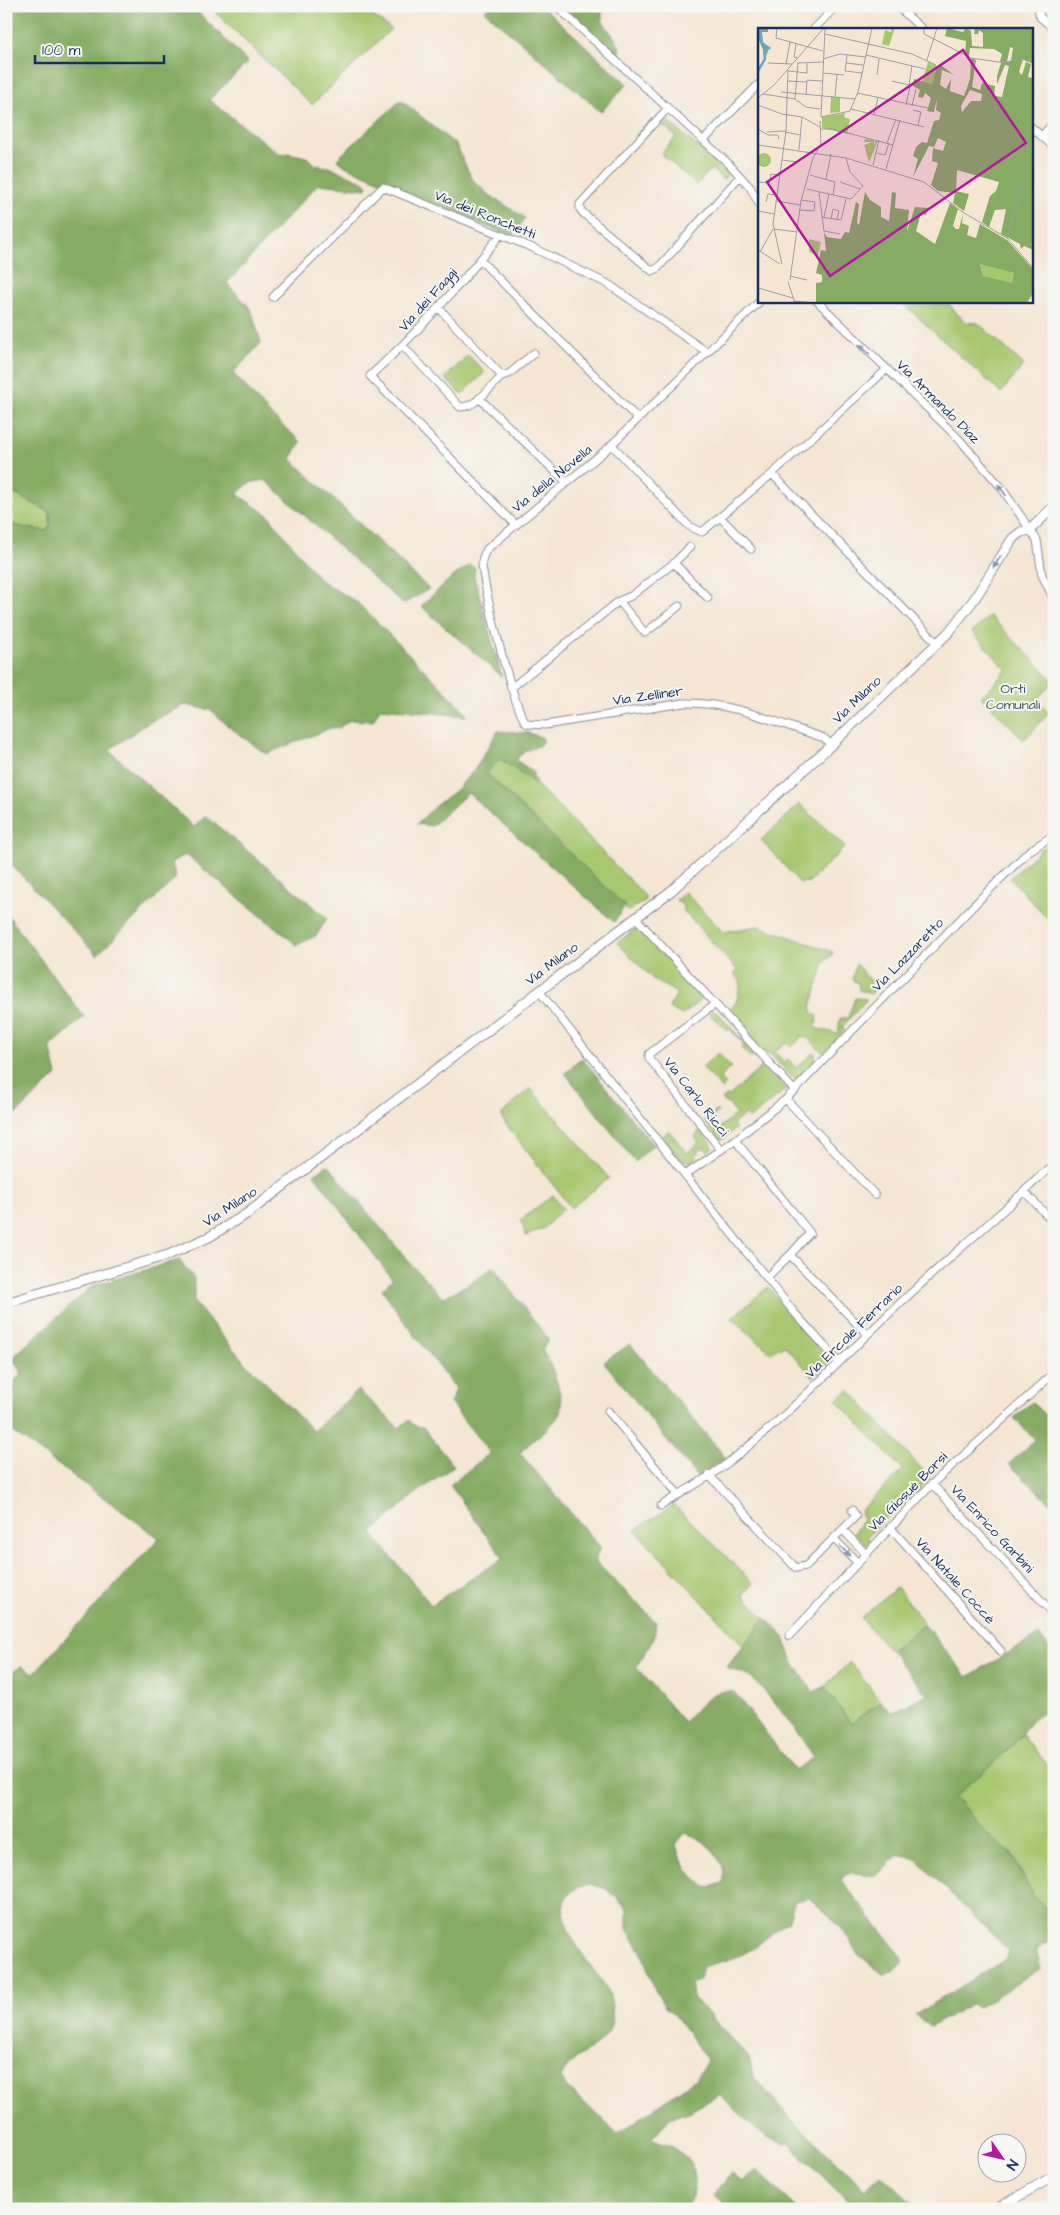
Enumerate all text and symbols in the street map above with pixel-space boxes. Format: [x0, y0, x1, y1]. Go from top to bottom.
inset map [758, 28, 1032, 302]
scale bar [35, 32, 164, 64]
text: 100 m [42, 40, 81, 61]
street label: Via dei Ronchetti [431, 186, 539, 244]
street label: Via dei Faggi [394, 264, 462, 336]
one-way arrow [859, 343, 871, 355]
street label: Via Armando Diaz [892, 356, 984, 448]
street label: Via della Novella [507, 440, 597, 518]
one-way arrow [997, 483, 1007, 497]
one-way arrow [993, 556, 1002, 569]
street label: Via Milano [828, 671, 886, 729]
park label: Orti Comunali [986, 679, 1040, 715]
street label: Via Zelliner [611, 681, 685, 711]
street label: Via Lazzaretto [867, 913, 949, 996]
street label: Via Milano [521, 937, 583, 991]
street label: Via Carlo Ricci [659, 1053, 733, 1141]
street label: Via Milano [199, 1182, 261, 1232]
street label: Via Ercole Ferrario [801, 1279, 908, 1383]
street label: Via Giosuè Borsi [864, 1448, 952, 1536]
street label: Via Enrico Garbini [946, 1480, 1038, 1578]
street label: Via Natale Coccè [911, 1533, 1000, 1629]
one-way arrow [839, 1545, 851, 1557]
north arrow [978, 2132, 1028, 2182]
text: N [1001, 2155, 1023, 2174]

